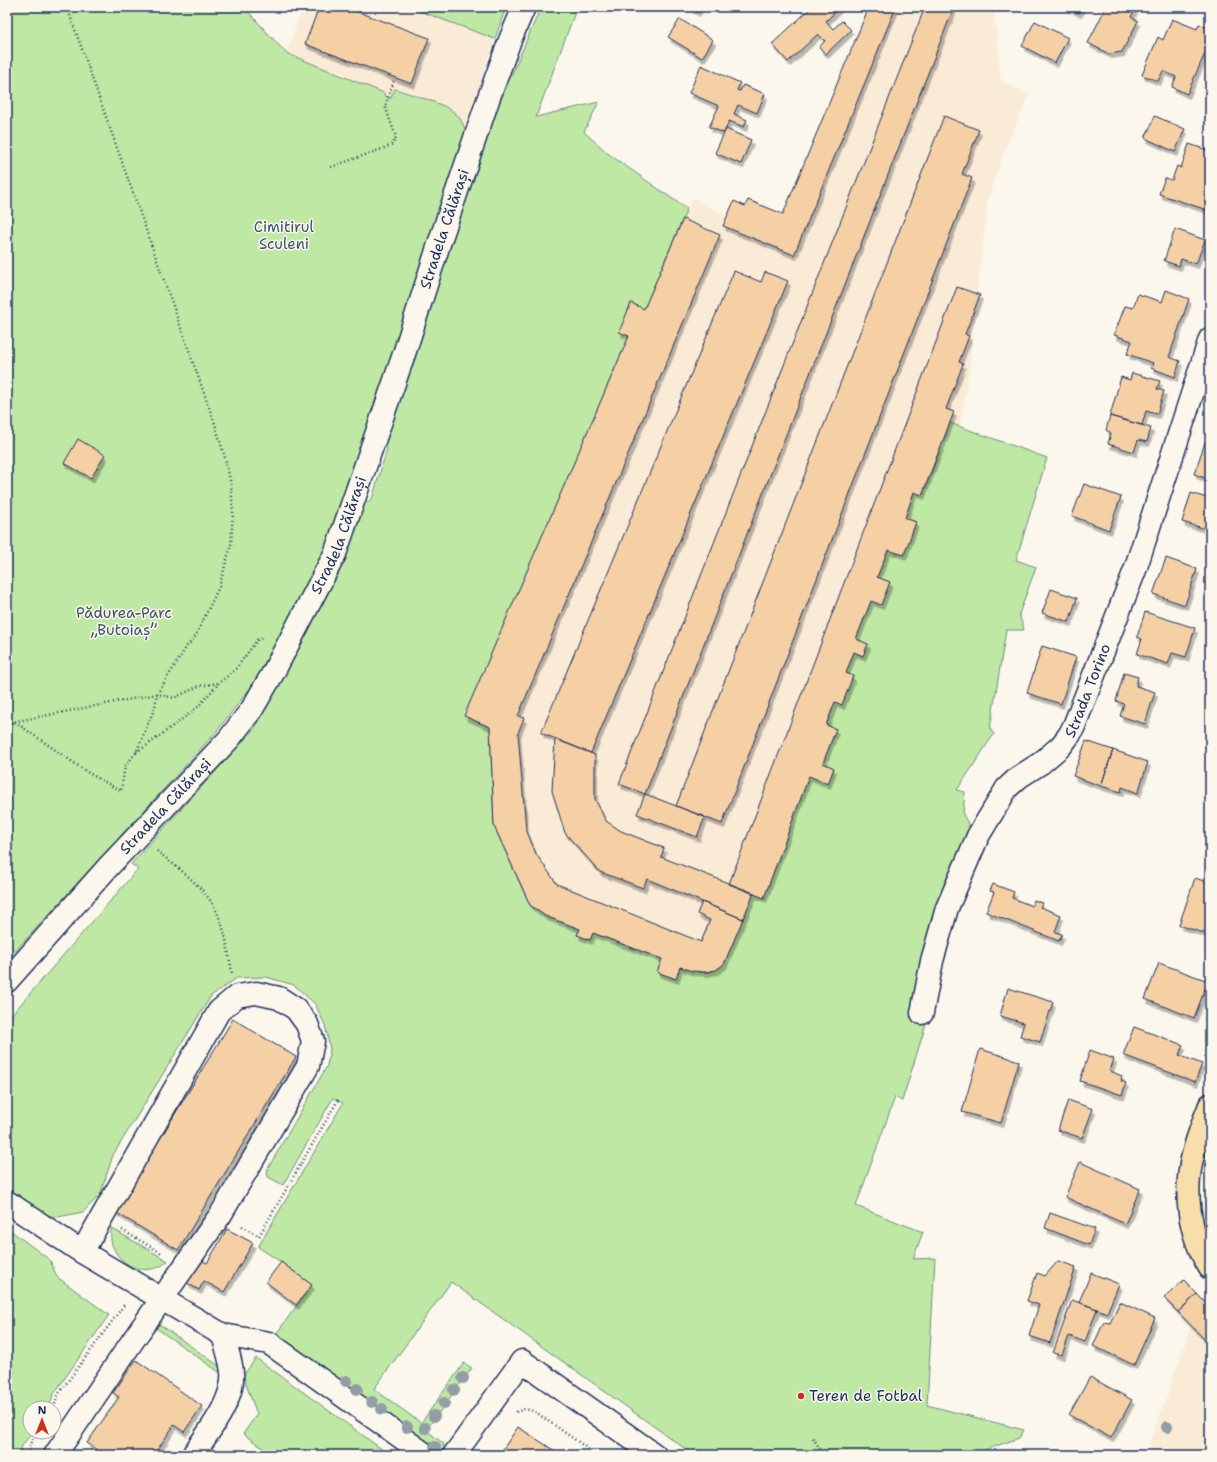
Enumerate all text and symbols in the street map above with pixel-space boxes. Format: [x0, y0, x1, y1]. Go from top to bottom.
street label: Stradela Călărași [415, 166, 474, 292]
park label: Cimitirul Sculeni [254, 217, 315, 254]
street label: Stradela Călărași [306, 474, 371, 597]
park label: Pădurea-Parc „Butoiaș” [76, 603, 172, 641]
street label: Strada Torino [1060, 641, 1115, 741]
street label: Stradela Călărași [115, 754, 216, 859]
place label: Teren de Fotbal [809, 1386, 923, 1406]
marker: Teren de Fotbal [796, 1391, 806, 1401]
north arrow [22, 1400, 62, 1440]
text: N [38, 1403, 47, 1418]

